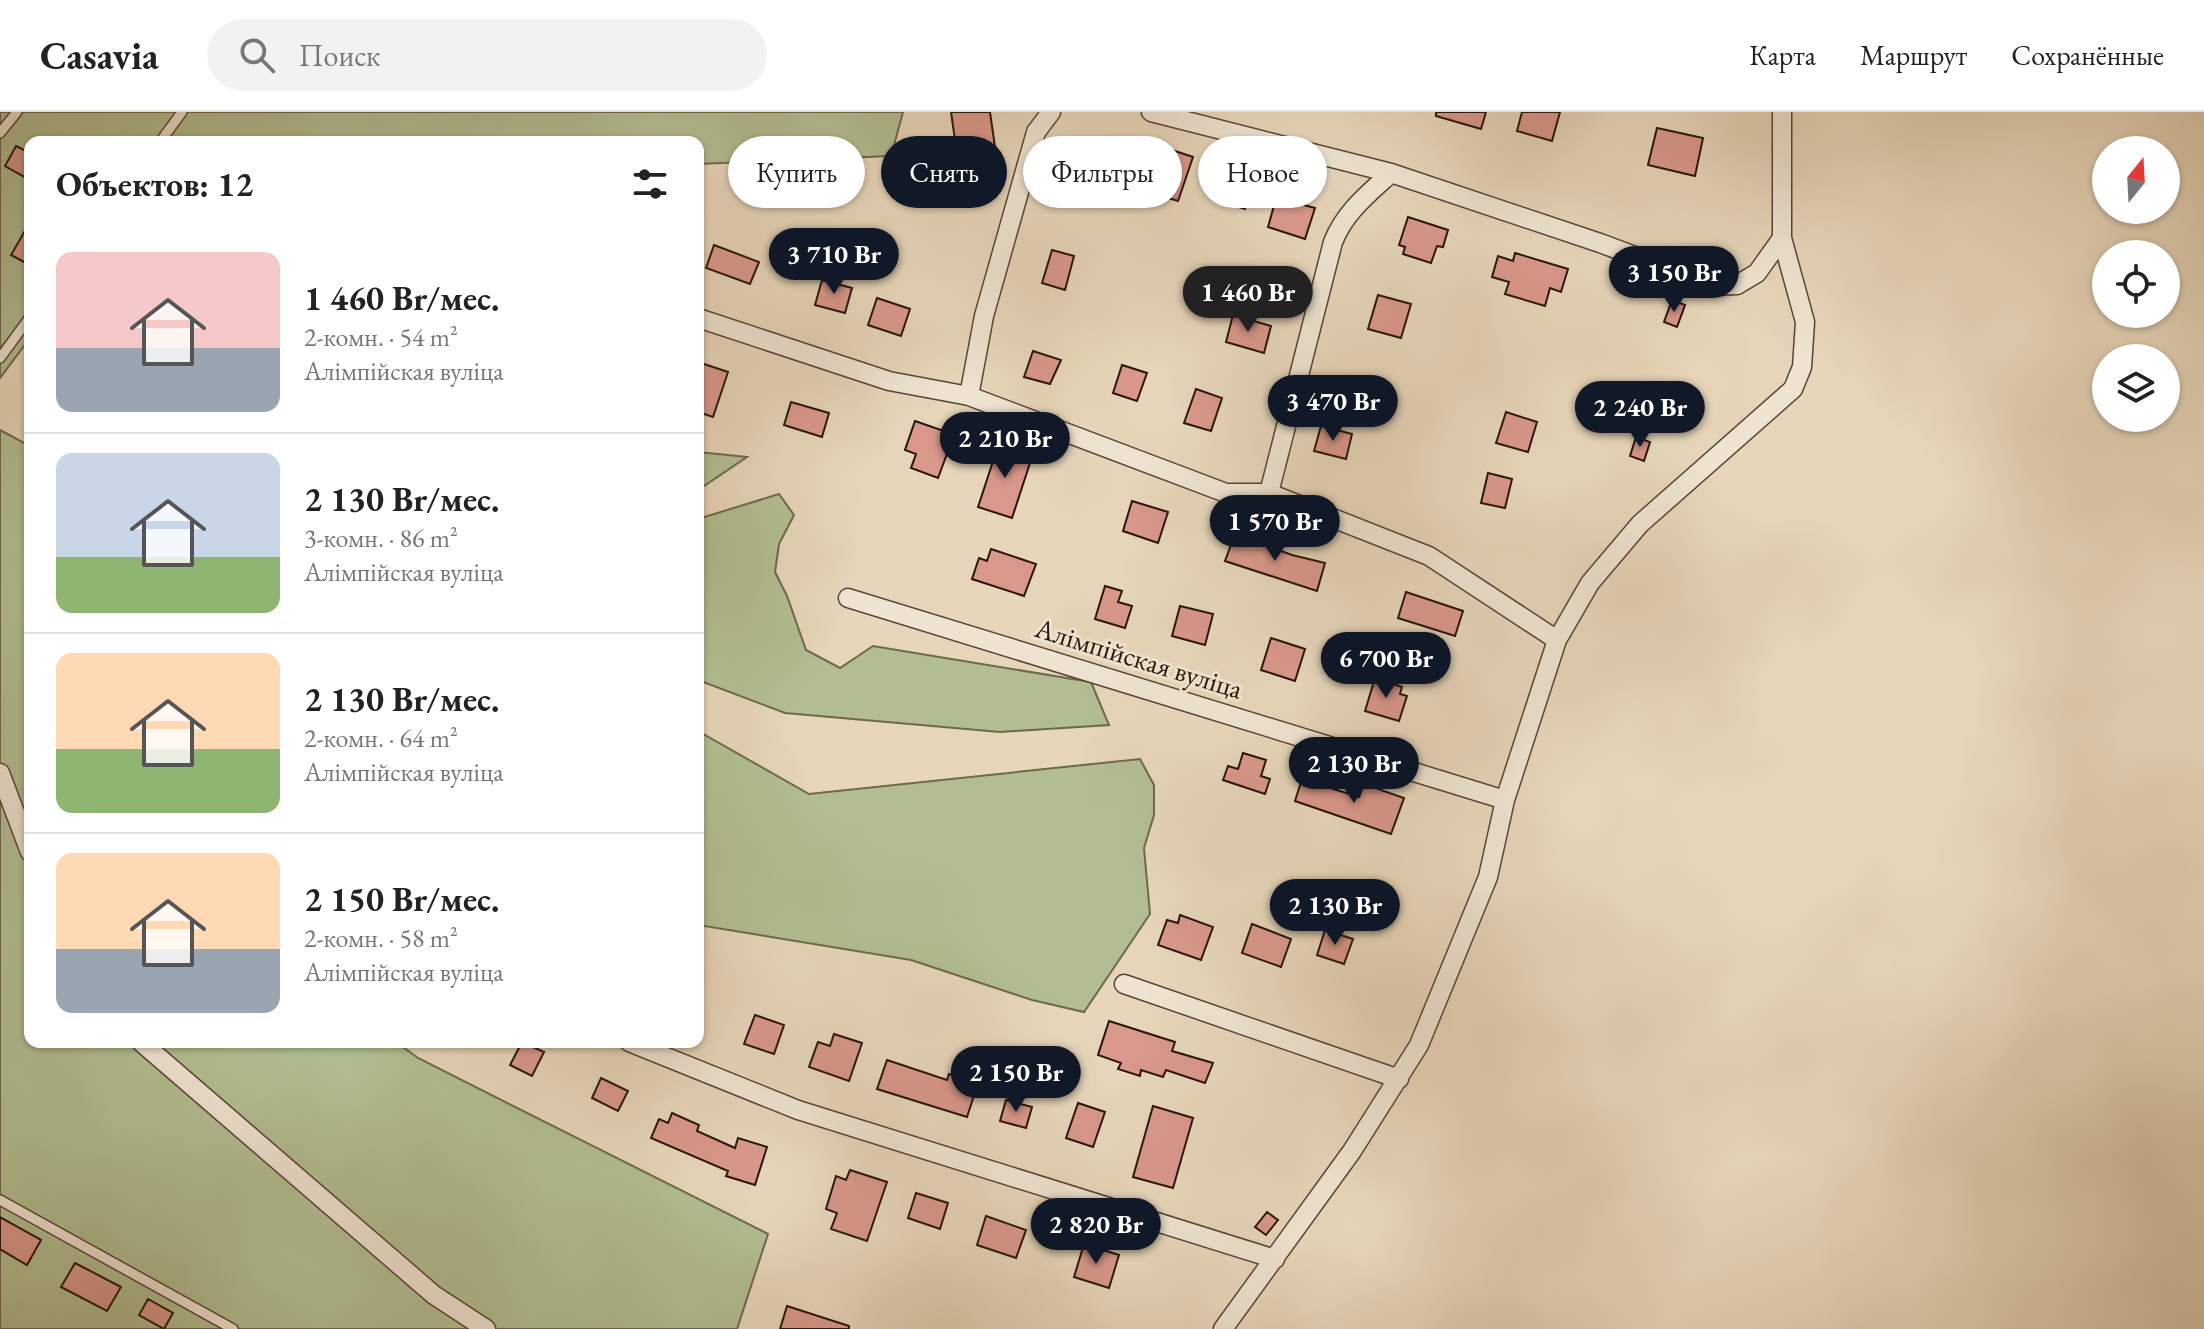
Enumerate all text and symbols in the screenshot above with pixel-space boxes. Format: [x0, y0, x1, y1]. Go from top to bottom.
search box [207, 19, 767, 91]
text: Casavia [40, 31, 159, 80]
icon: search [235, 33, 279, 77]
text: Поиск [299, 36, 380, 75]
text: Карта [1749, 37, 1816, 73]
text: Маршрут [1860, 37, 1967, 73]
text: Сохранённые [2011, 37, 2164, 73]
chip: Купить [728, 136, 865, 208]
chip: Снять [881, 136, 1007, 208]
chip: Фильтры [1023, 136, 1182, 208]
chip: Новое [1198, 136, 1327, 208]
north arrow [2092, 136, 2180, 224]
map controls [2092, 136, 2180, 432]
text: Объектов: 12 [56, 162, 253, 206]
icon: filters [628, 162, 672, 206]
pin: 3 710 Br [751, 228, 917, 296]
text: 3 710 Br [787, 237, 881, 271]
button: locate [2092, 240, 2180, 328]
pin: 3 150 Br [1591, 246, 1757, 314]
text: 3 150 Br [1627, 255, 1721, 289]
pin: 1 460 Br [1165, 266, 1331, 334]
text: 1 460 Br [1201, 275, 1295, 309]
text: 1 460 Br/мес. [304, 276, 499, 320]
icon: home [120, 284, 216, 380]
text: 2-комн. · 54 m² [304, 320, 458, 354]
button: layers [2092, 344, 2180, 432]
text: Алімпійская вуліца [304, 354, 504, 388]
pin: 3 470 Br [1250, 375, 1416, 443]
pin: 2 240 Br [1557, 381, 1723, 449]
text: 3 470 Br [1286, 384, 1380, 418]
text: 2 240 Br [1593, 390, 1687, 424]
pin: 2 210 Br [922, 412, 1088, 480]
text: 2 210 Br [958, 421, 1052, 455]
text: 2 130 Br/мес. [304, 477, 499, 521]
icon: home [120, 485, 216, 581]
pin: 1 570 Br [1192, 495, 1358, 563]
text: 1 570 Br [1228, 504, 1322, 538]
text: 3-комн. · 86 m² [304, 521, 458, 555]
text: Алімпійская вуліца [304, 555, 504, 589]
street label: Алімпійская вуліца [1030, 609, 1248, 707]
pin: 6 700 Br [1303, 632, 1469, 700]
text: 6 700 Br [1339, 641, 1433, 675]
text: 2 130 Br/мес. [304, 677, 499, 721]
icon: home [120, 685, 216, 781]
text: 2-комн. · 64 m² [304, 721, 458, 755]
pin: 2 130 Br [1271, 737, 1437, 805]
text: 2 130 Br [1307, 746, 1401, 780]
text: Алімпійская вуліца [304, 755, 504, 789]
text: 2 150 Br/мес. [304, 877, 499, 921]
pin: 2 130 Br [1252, 879, 1418, 947]
icon: home [120, 885, 216, 981]
text: 2 130 Br [1288, 888, 1382, 922]
text: 2-комн. · 58 m² [304, 921, 458, 955]
text: Алімпійская вуліца [304, 955, 504, 989]
pin: 2 150 Br [933, 1046, 1099, 1114]
text: 2 150 Br [969, 1055, 1063, 1089]
pin: 2 820 Br [1013, 1198, 1179, 1266]
text: 2 820 Br [1049, 1207, 1143, 1241]

